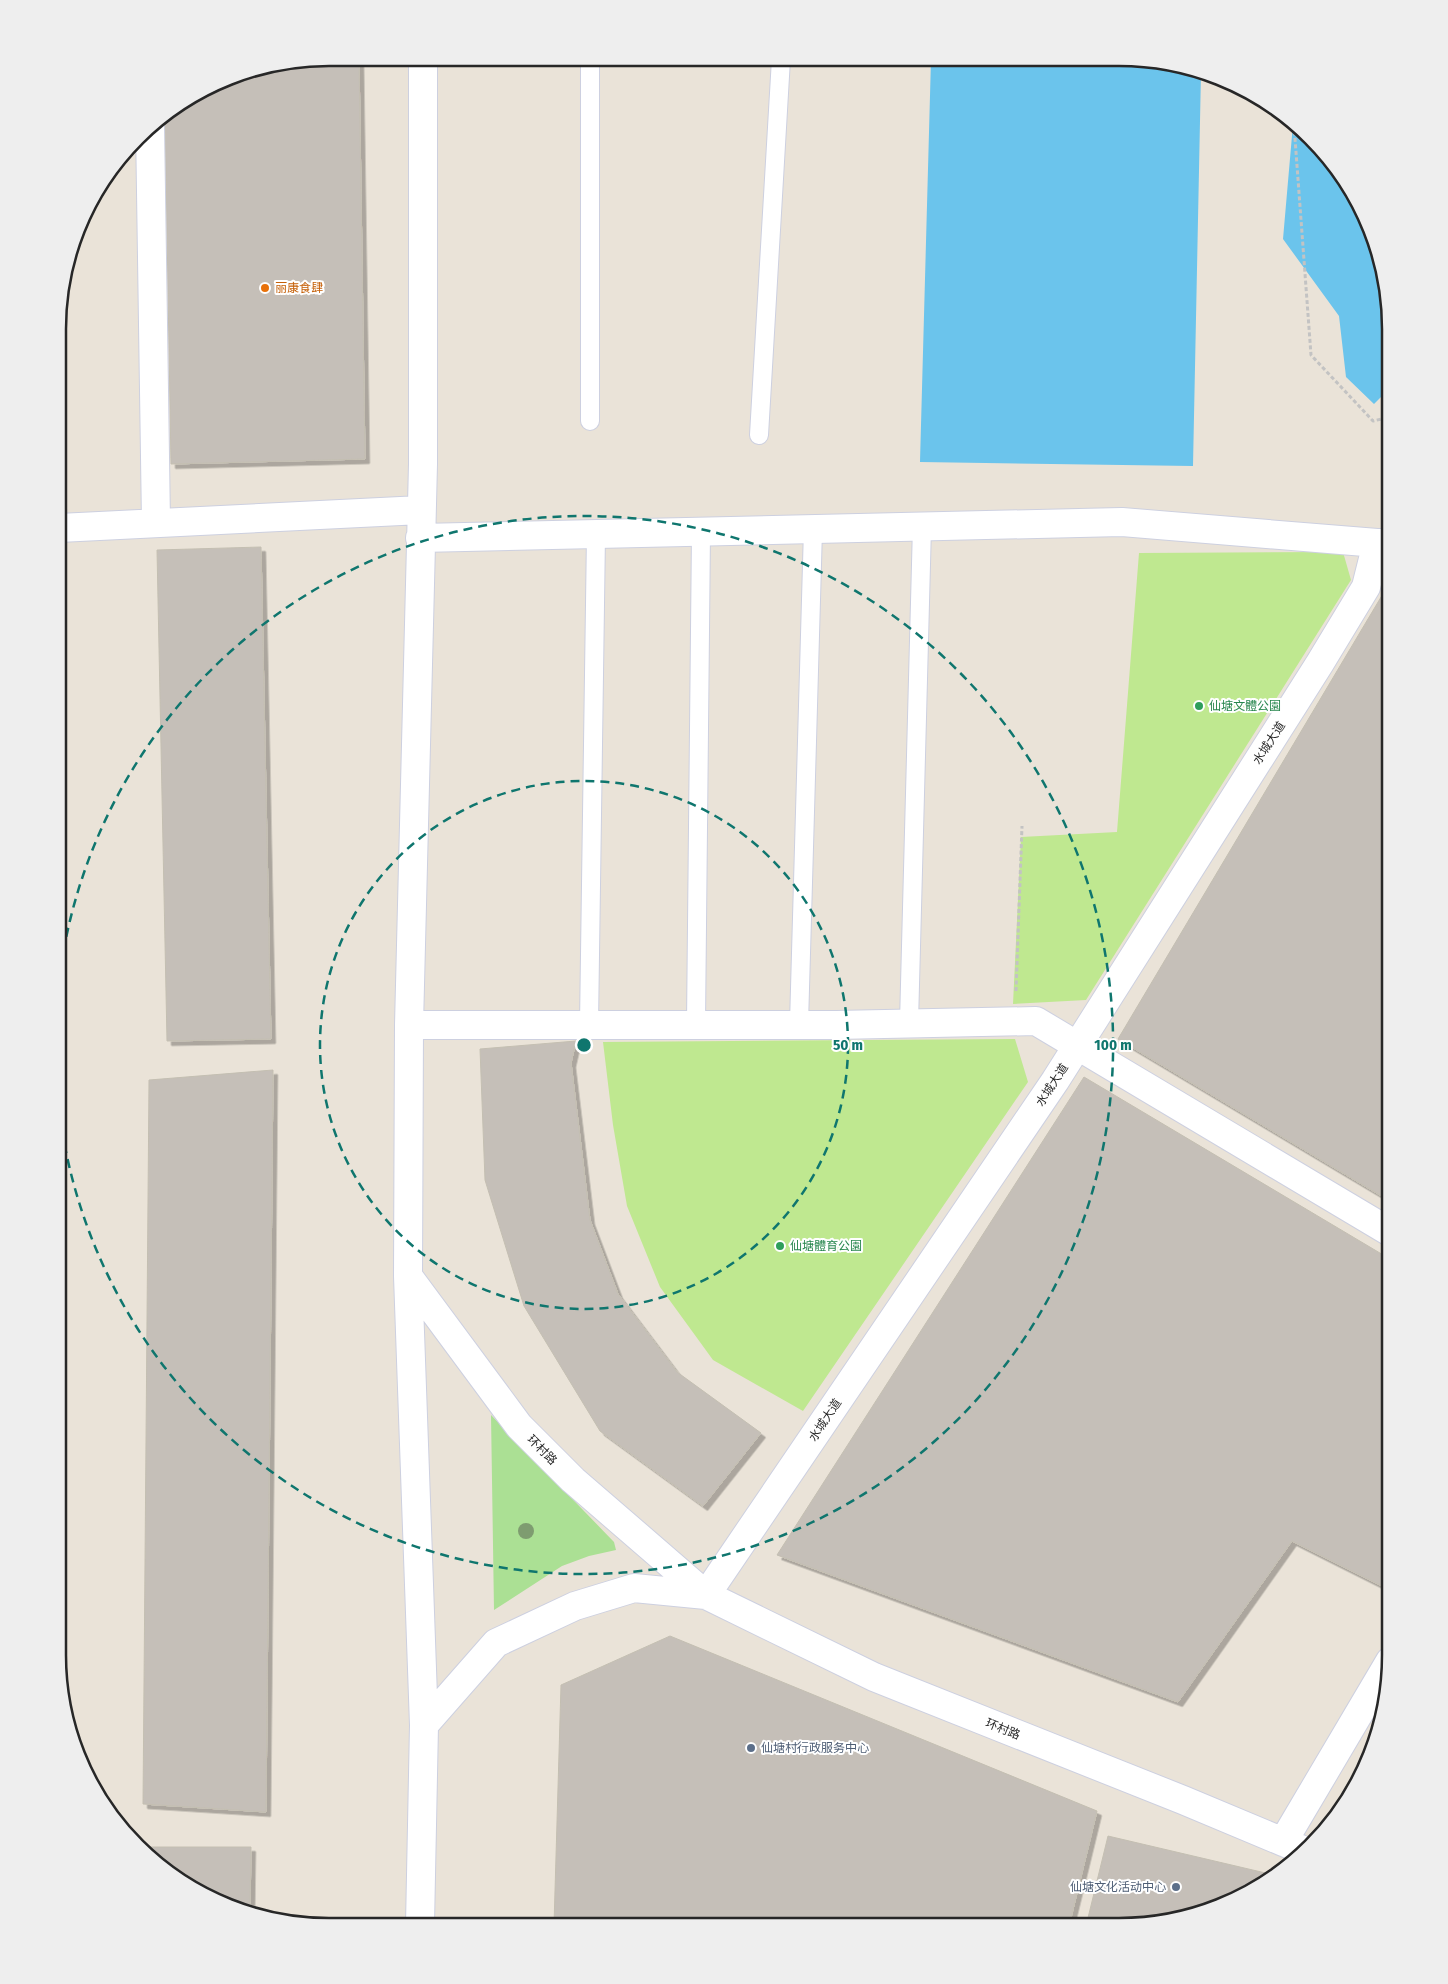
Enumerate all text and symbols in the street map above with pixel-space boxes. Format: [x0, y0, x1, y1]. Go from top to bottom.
place label: 丽康食肆 [275, 281, 323, 295]
marker: 丽康食肆 [259, 282, 271, 294]
place label: 仙塘文體公園 [1209, 699, 1281, 713]
marker: 仙塘文體公園 [1193, 700, 1205, 712]
street label: 水城大道 [1250, 719, 1288, 767]
centre of rings [575, 1036, 593, 1054]
text: 50 m [833, 1036, 863, 1054]
text: 100 m [1094, 1036, 1132, 1054]
street label: 水城大道 [1033, 1061, 1071, 1109]
place label: 仙塘體育公園 [790, 1239, 862, 1253]
marker: 仙塘體育公園 [774, 1240, 786, 1252]
street label: 水城大道 [806, 1396, 844, 1444]
street label: 环村路 [524, 1432, 560, 1468]
street label: 环村路 [984, 1716, 1022, 1742]
place label: 仙塘村行政服务中心 [761, 1741, 869, 1755]
marker: 仙塘村行政服务中心 [745, 1742, 757, 1754]
place label: 仙塘文化活动中心 [1070, 1880, 1166, 1894]
marker: 仙塘文化活动中心 [1170, 1881, 1182, 1893]

